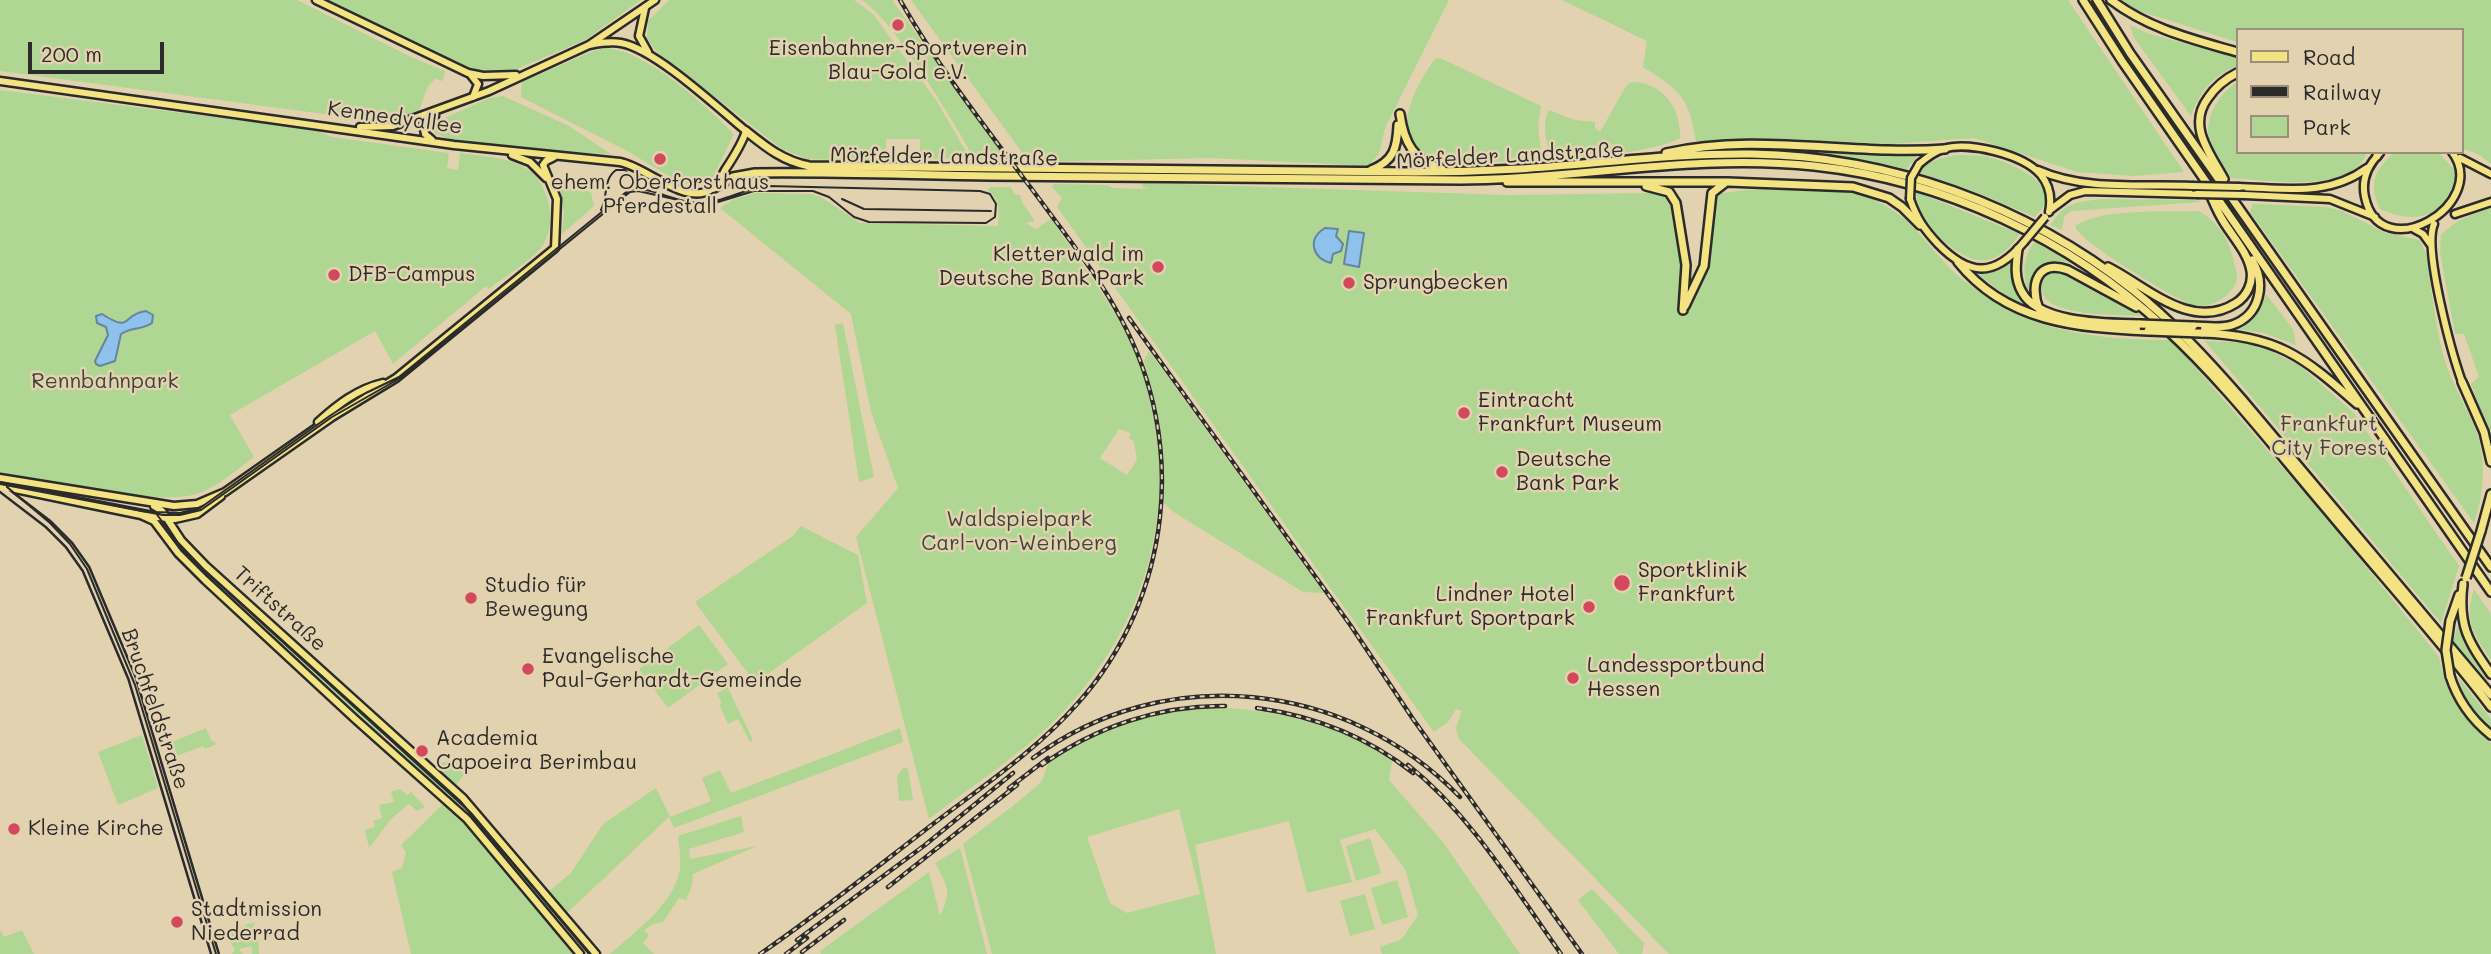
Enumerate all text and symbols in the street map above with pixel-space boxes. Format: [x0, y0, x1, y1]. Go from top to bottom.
marker: Eisenbahner-Sportverein Blau-Gold e.V. [890, 17, 906, 33]
scale bar [32, 28, 168, 72]
legend [2236, 28, 2463, 154]
place label: Eisenbahner-Sportverein Blau-Gold e.V. [769, 36, 1027, 86]
text: 200 m [41, 40, 102, 67]
text: Road [2303, 43, 2355, 70]
text: Railway [2303, 78, 2382, 105]
street label: Kennedyallee [326, 96, 464, 140]
text: Park [2303, 113, 2351, 140]
street label: Mörfelder Landstraße [1395, 137, 1625, 175]
street label: Mörfelder Landstraße [830, 142, 1058, 172]
marker: ehem. Oberforsthaus Pferdestall [652, 151, 668, 167]
place label: ehem. Oberforsthaus Pferdestall [551, 170, 769, 220]
place label: Kletterwald im Deutsche Bank Park [938, 242, 1144, 292]
marker: Kletterwald im Deutsche Bank Park [1150, 259, 1166, 275]
place label: DFB-Campus [348, 262, 476, 288]
marker: DFB-Campus [326, 267, 342, 283]
place label: Sprungbecken [1363, 270, 1508, 296]
marker: Sprungbecken [1341, 275, 1357, 291]
park label: Rennbahnpark [31, 369, 179, 395]
place label: Eintracht Frankfurt Museum [1478, 388, 1662, 438]
marker: Eintracht Frankfurt Museum [1456, 405, 1472, 421]
park label: Frankfurt City Forest [2271, 412, 2387, 462]
place label: Deutsche Bank Park [1516, 447, 1619, 497]
marker: Deutsche Bank Park [1494, 464, 1510, 480]
park label: Waldspielpark Carl-von-Weinberg [921, 507, 1117, 557]
place label: Sportklinik Frankfurt [1638, 558, 1747, 608]
street label: Triftstraße [229, 561, 331, 657]
place label: Studio für Bewegung [485, 573, 588, 623]
marker: Sportklinik Frankfurt [1612, 573, 1632, 593]
place label: Lindner Hotel Frankfurt Sportpark [1366, 582, 1575, 632]
marker: Studio für Bewegung [463, 590, 479, 606]
marker: Lindner Hotel Frankfurt Sportpark [1581, 599, 1597, 615]
street label: Bruchfeldstraße [116, 625, 194, 793]
place label: Evangelische Paul-Gerhardt-Gemeinde [542, 644, 802, 694]
place label: Landessportbund Hessen [1587, 653, 1764, 703]
marker: Evangelische Paul-Gerhardt-Gemeinde [520, 661, 536, 677]
marker: Landessportbund Hessen [1565, 670, 1581, 686]
place label: Academia Capoeira Berimbau [436, 726, 637, 776]
marker: Academia Capoeira Berimbau [414, 743, 430, 759]
place label: Kleine Kirche [28, 816, 164, 842]
marker: Kleine Kirche [6, 821, 22, 837]
place label: Stadtmission Niederrad [191, 897, 322, 947]
marker: Stadtmission Niederrad [169, 914, 185, 930]

